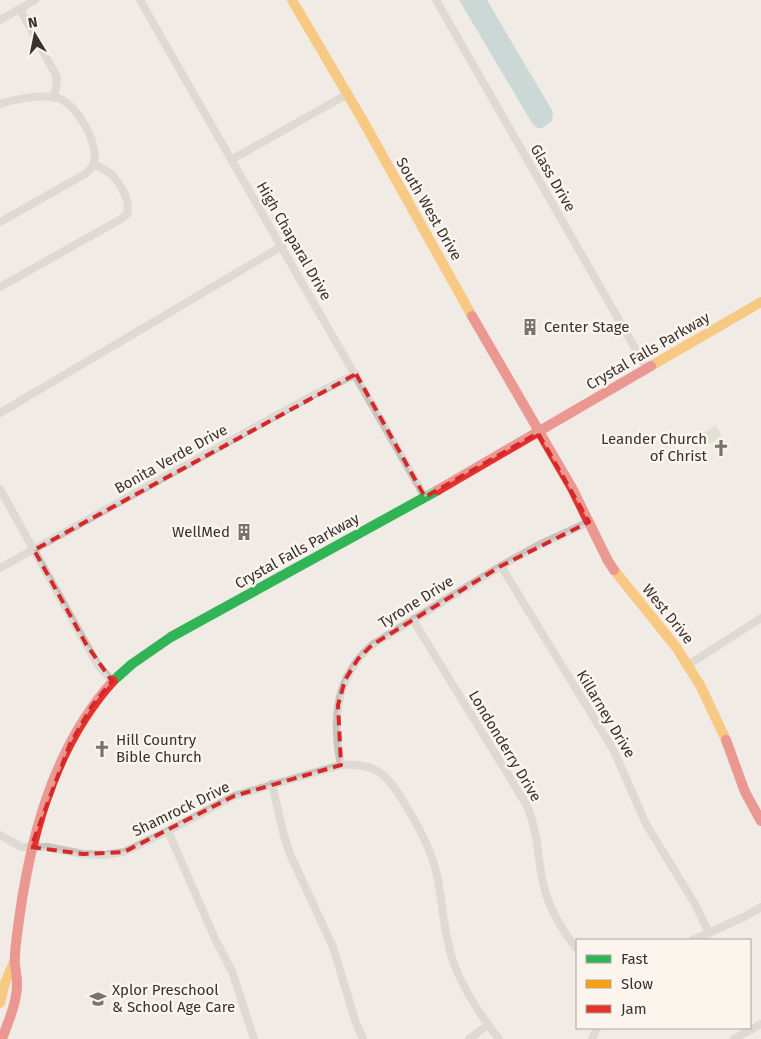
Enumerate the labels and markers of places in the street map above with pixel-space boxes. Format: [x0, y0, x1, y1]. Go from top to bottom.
building icon: Center Stage [520, 317, 540, 337]
place label: Center Stage [544, 318, 629, 336]
place label: Leander Church of Christ [601, 430, 708, 465]
church icon: Leander Church of Christ [711, 438, 731, 458]
building icon: WellMed [234, 522, 254, 542]
place label: WellMed [172, 523, 230, 541]
place label: Hill Country Bible Church [116, 731, 202, 766]
church icon: Hill Country Bible Church [92, 739, 112, 759]
place label: Xplor Preschool & School Age Care [112, 981, 235, 1016]
school or university icon: Xplor Preschool & School Age Care [88, 989, 108, 1009]

